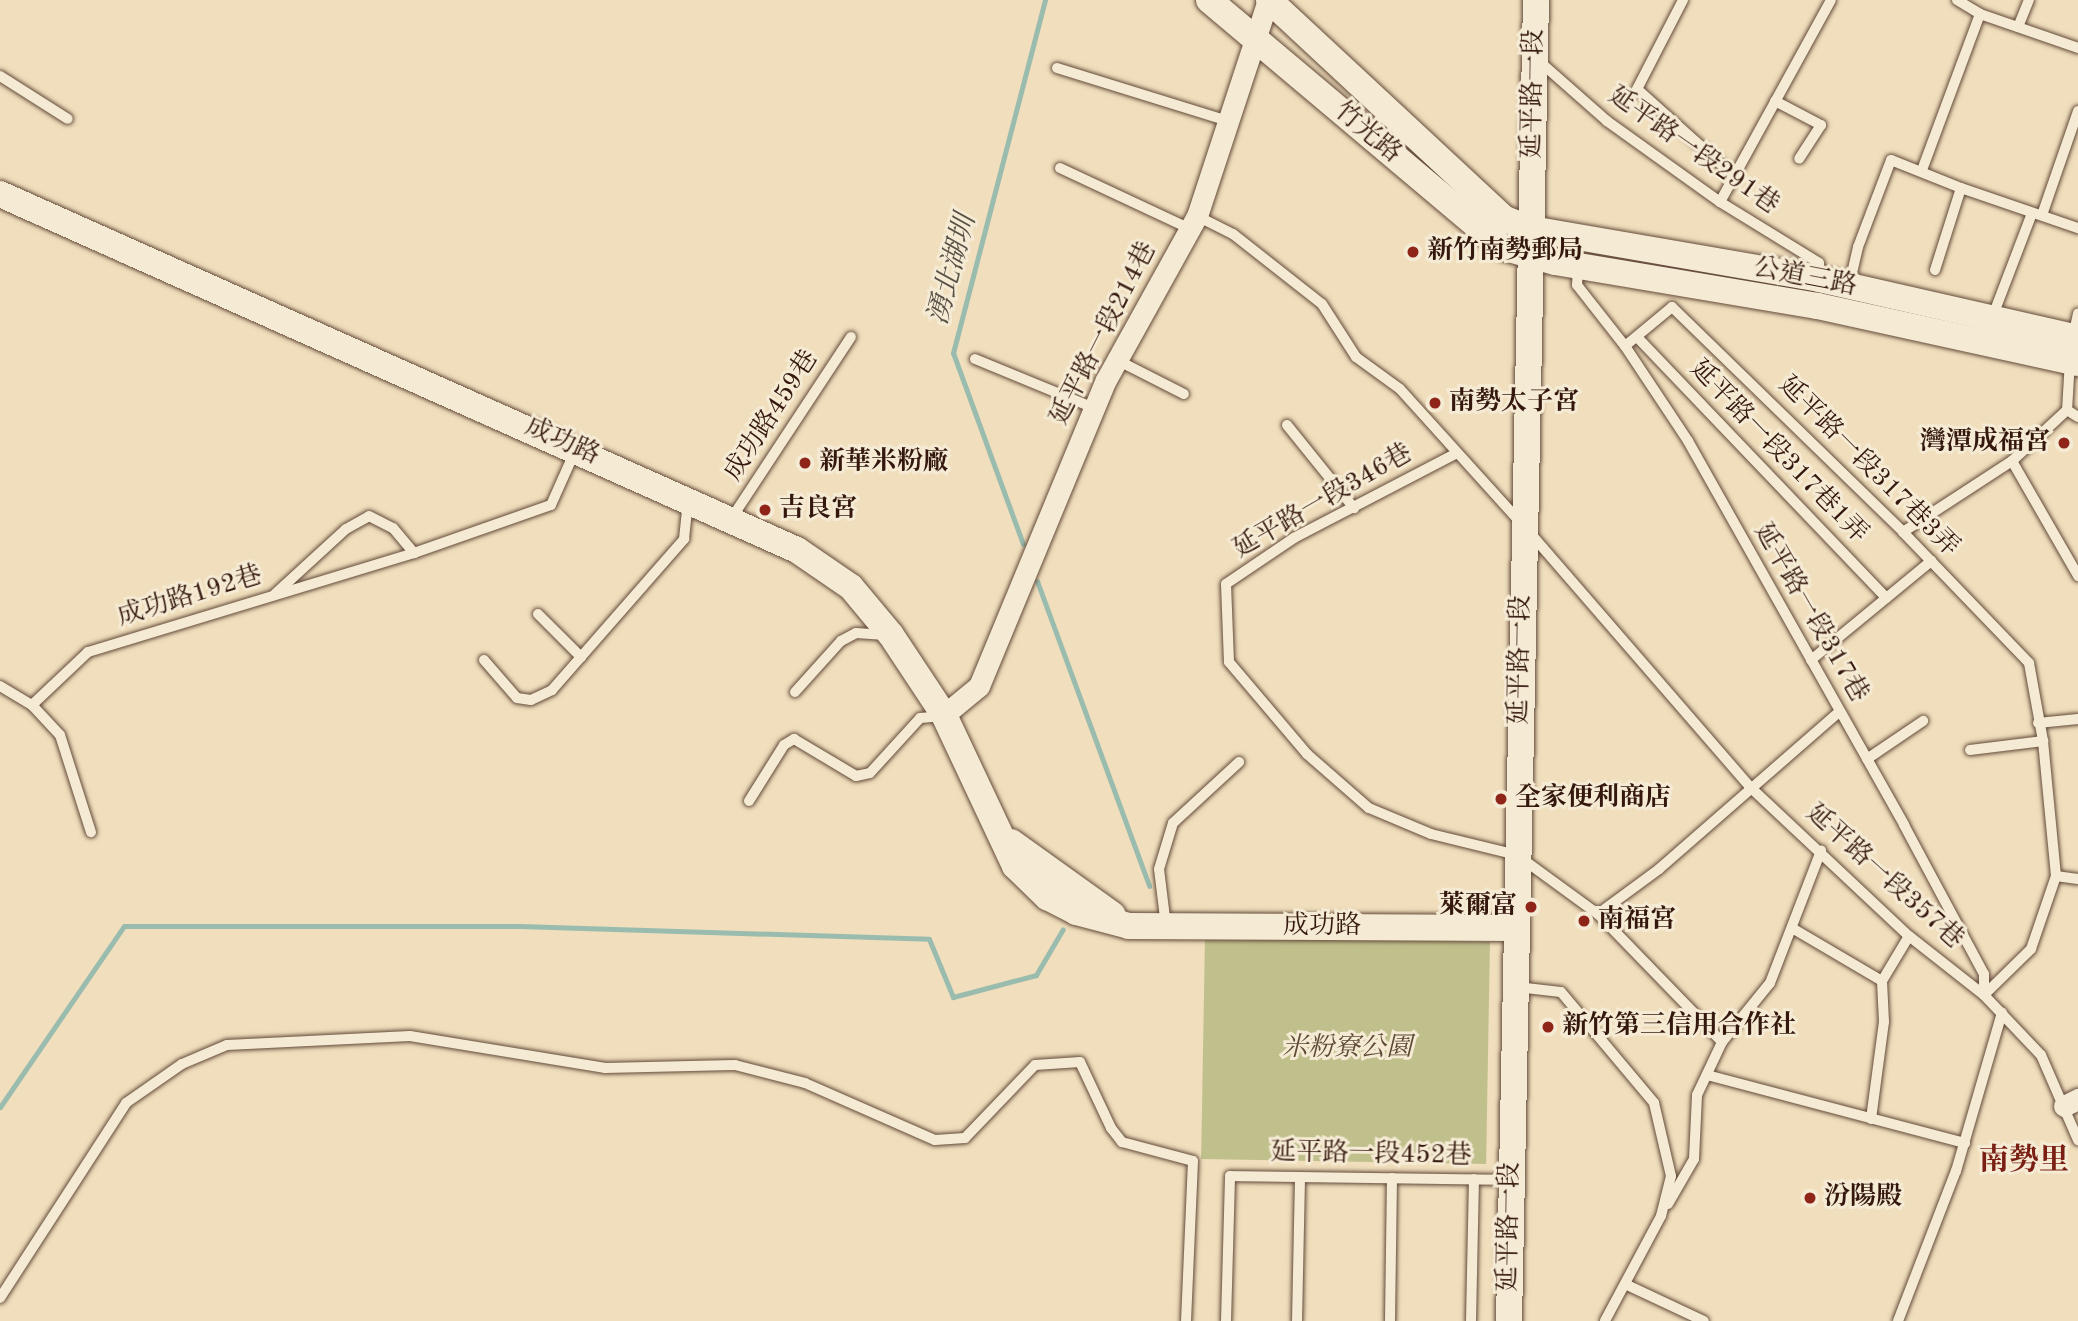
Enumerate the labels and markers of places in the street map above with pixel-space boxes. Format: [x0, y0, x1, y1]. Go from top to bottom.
place label: 新竹南勢郵局 [1427, 236, 1583, 268]
marker: 新竹南勢郵局 [1405, 244, 1421, 260]
place label: 南勢太子宮 [1449, 387, 1579, 419]
marker: 南勢太子宮 [1427, 395, 1443, 411]
place label: 灣潭成福宮 [1920, 427, 2050, 459]
marker: 灣潭成福宮 [2056, 435, 2072, 451]
place label: 新華米粉廠 [819, 447, 949, 479]
marker: 新華米粉廠 [797, 455, 813, 471]
place label: 吉良宮 [779, 494, 857, 526]
marker: 吉良宮 [757, 502, 773, 518]
place label: 全家便利商店 [1515, 783, 1671, 815]
marker: 全家便利商店 [1493, 791, 1509, 807]
place label: 萊爾富 [1439, 891, 1517, 923]
marker: 萊爾富 [1523, 899, 1539, 915]
place label: 南福宮 [1598, 905, 1676, 937]
marker: 南福宮 [1576, 913, 1592, 929]
place label: 新竹第三信用合作社 [1562, 1011, 1796, 1043]
marker: 新竹第三信用合作社 [1540, 1019, 1556, 1035]
place label: 汾陽殿 [1824, 1182, 1902, 1214]
marker: 汾陽殿 [1802, 1190, 1818, 1206]

